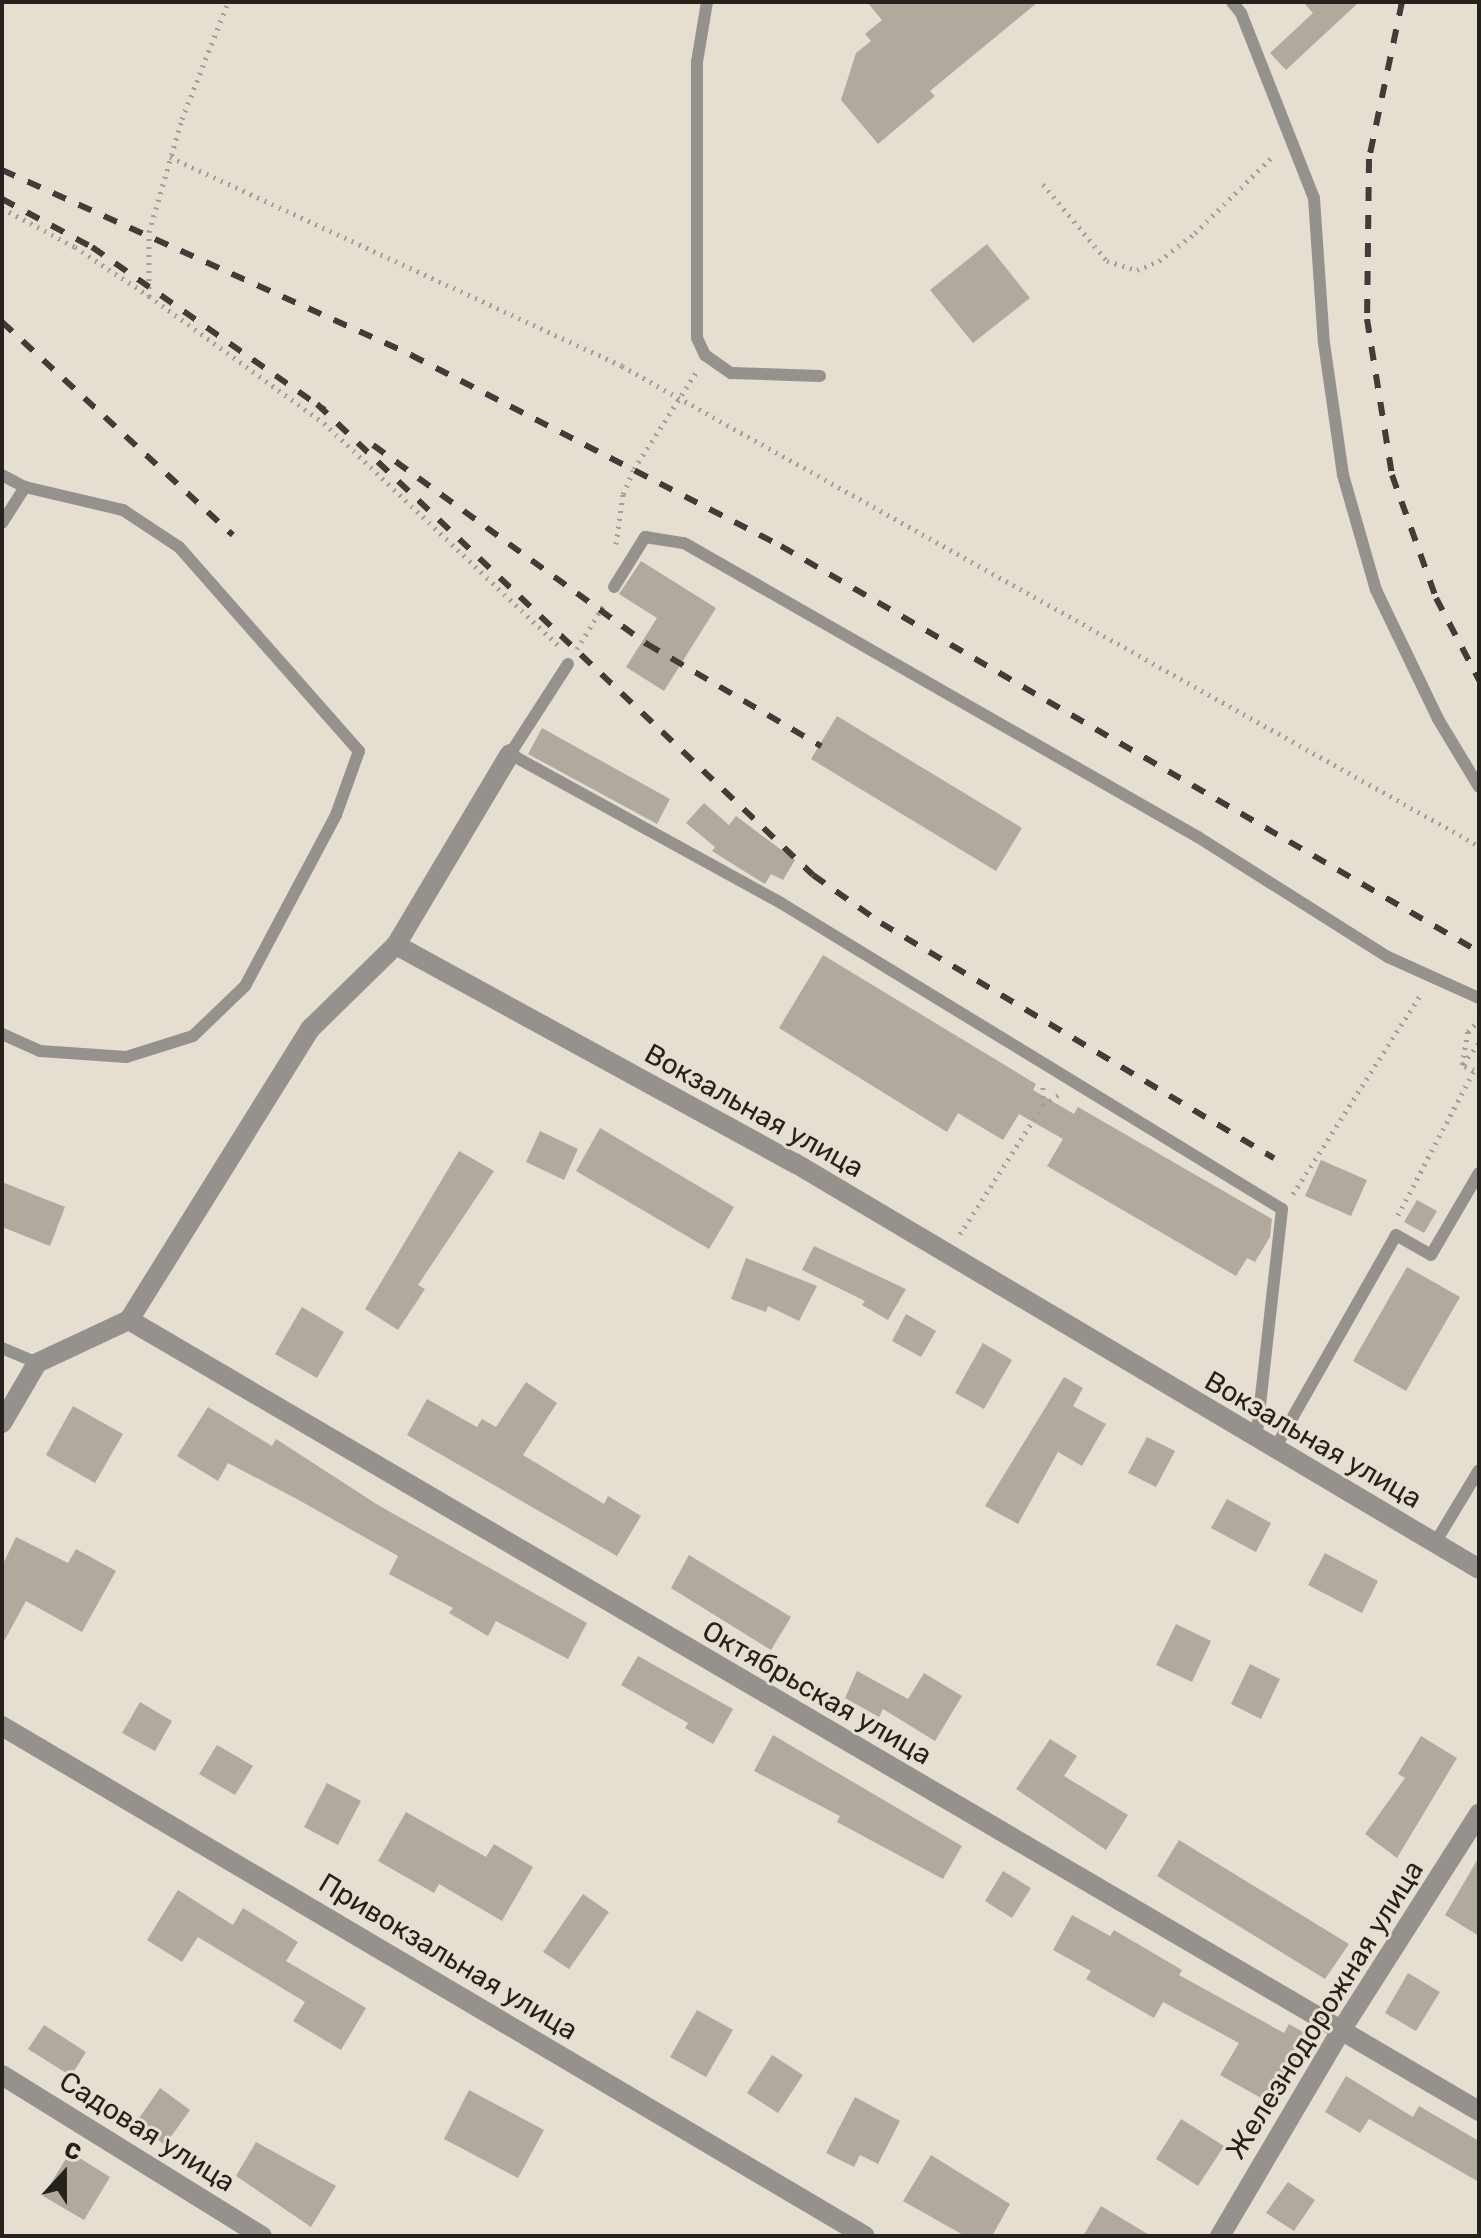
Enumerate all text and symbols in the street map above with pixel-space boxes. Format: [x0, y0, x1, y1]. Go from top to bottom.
street label: Вокзальная улица [639, 1037, 869, 1185]
street label: Вокзальная улица [1199, 1364, 1427, 1516]
street label: Октябрьская улица [696, 1614, 938, 1772]
street label: Железнодорожная улица [1219, 1854, 1431, 2166]
street label: Привокзальная улица [313, 1866, 583, 2048]
street label: Садовая улица [53, 2065, 241, 2199]
north arrow [24, 2134, 104, 2214]

